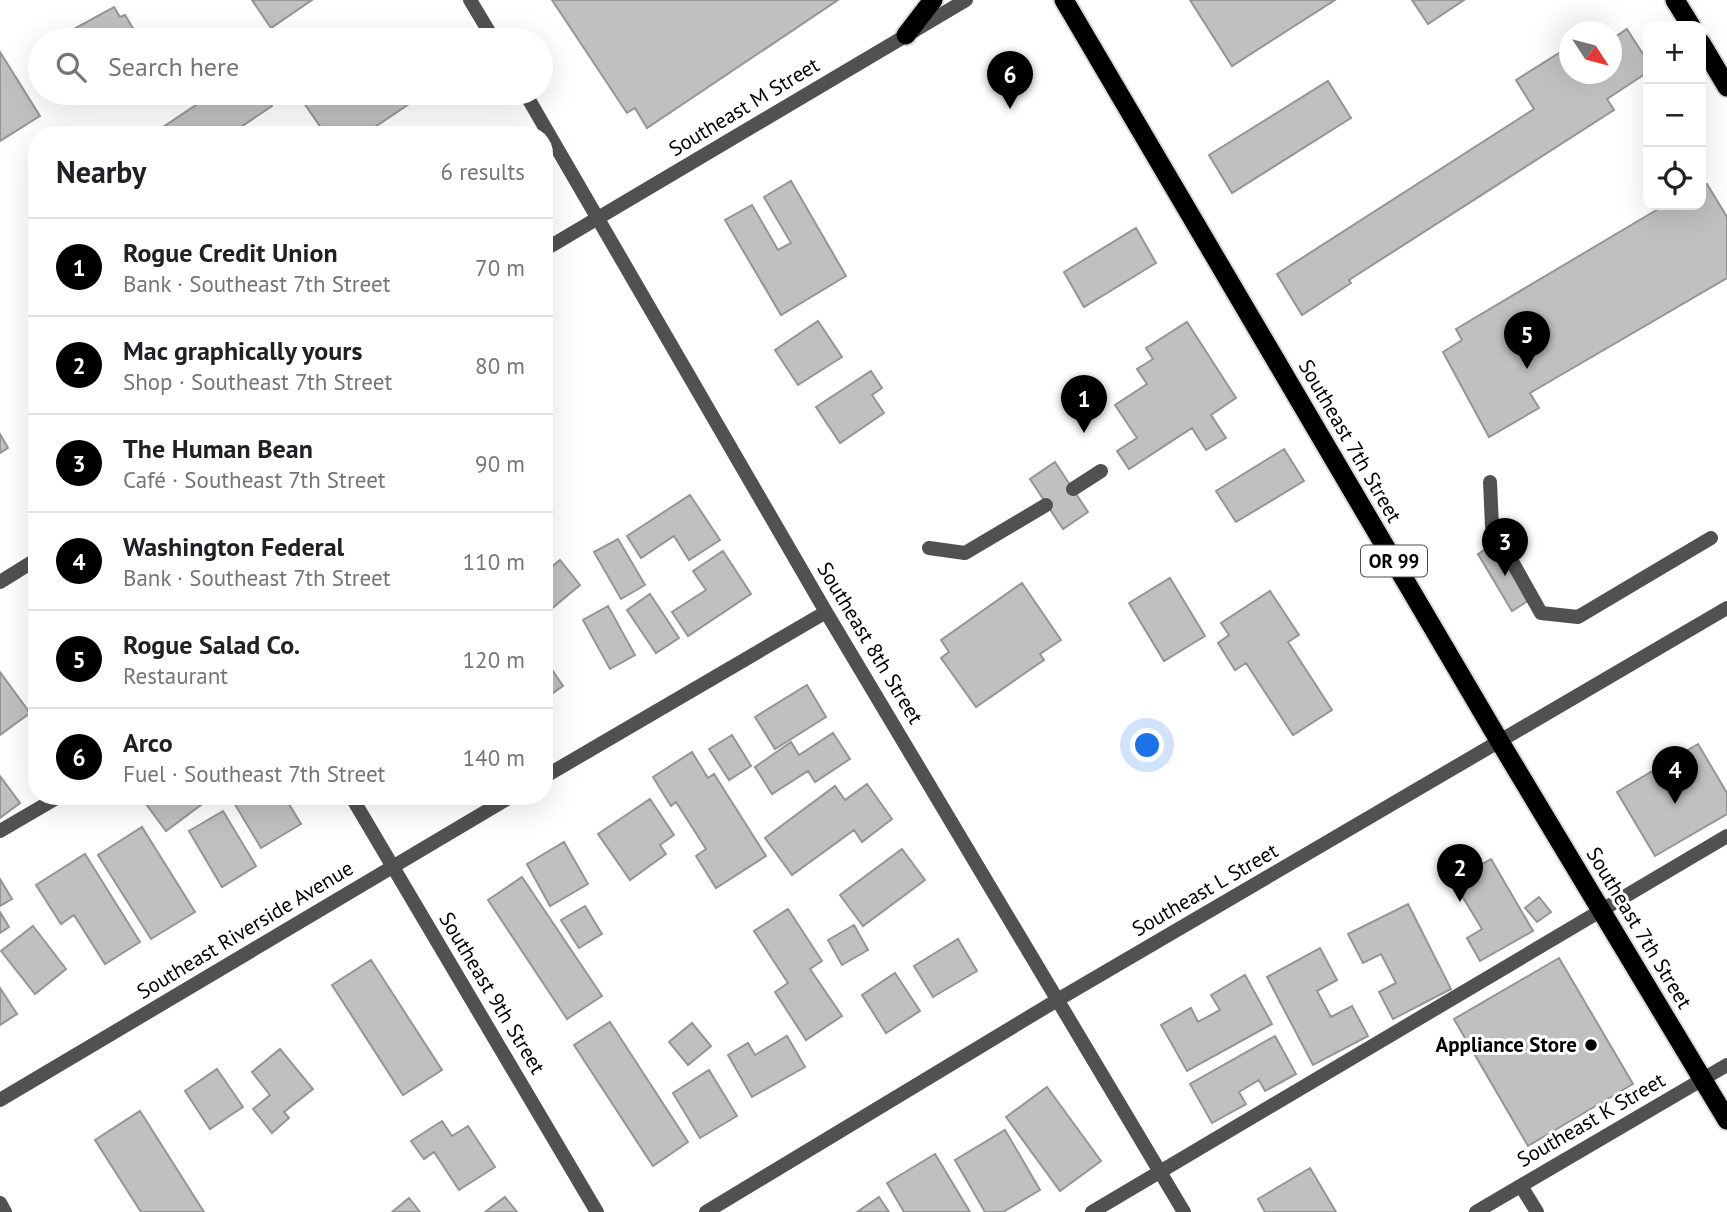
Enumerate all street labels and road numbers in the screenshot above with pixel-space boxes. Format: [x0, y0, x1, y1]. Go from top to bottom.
street label: Southeast M Street [664, 51, 824, 162]
street label: Southeast 7th Street [1293, 354, 1408, 527]
road number: OR 99 [1361, 546, 1427, 576]
street label: Southeast 8th Street [811, 557, 929, 729]
street label: Southeast L Street [1127, 837, 1283, 942]
street label: Southeast 7th Street [1581, 842, 1698, 1013]
street label: Southeast Riverside Avenue [132, 854, 358, 1005]
street label: Southeast 9th Street [433, 907, 551, 1079]
street label: Southeast K Street [1512, 1066, 1670, 1173]

